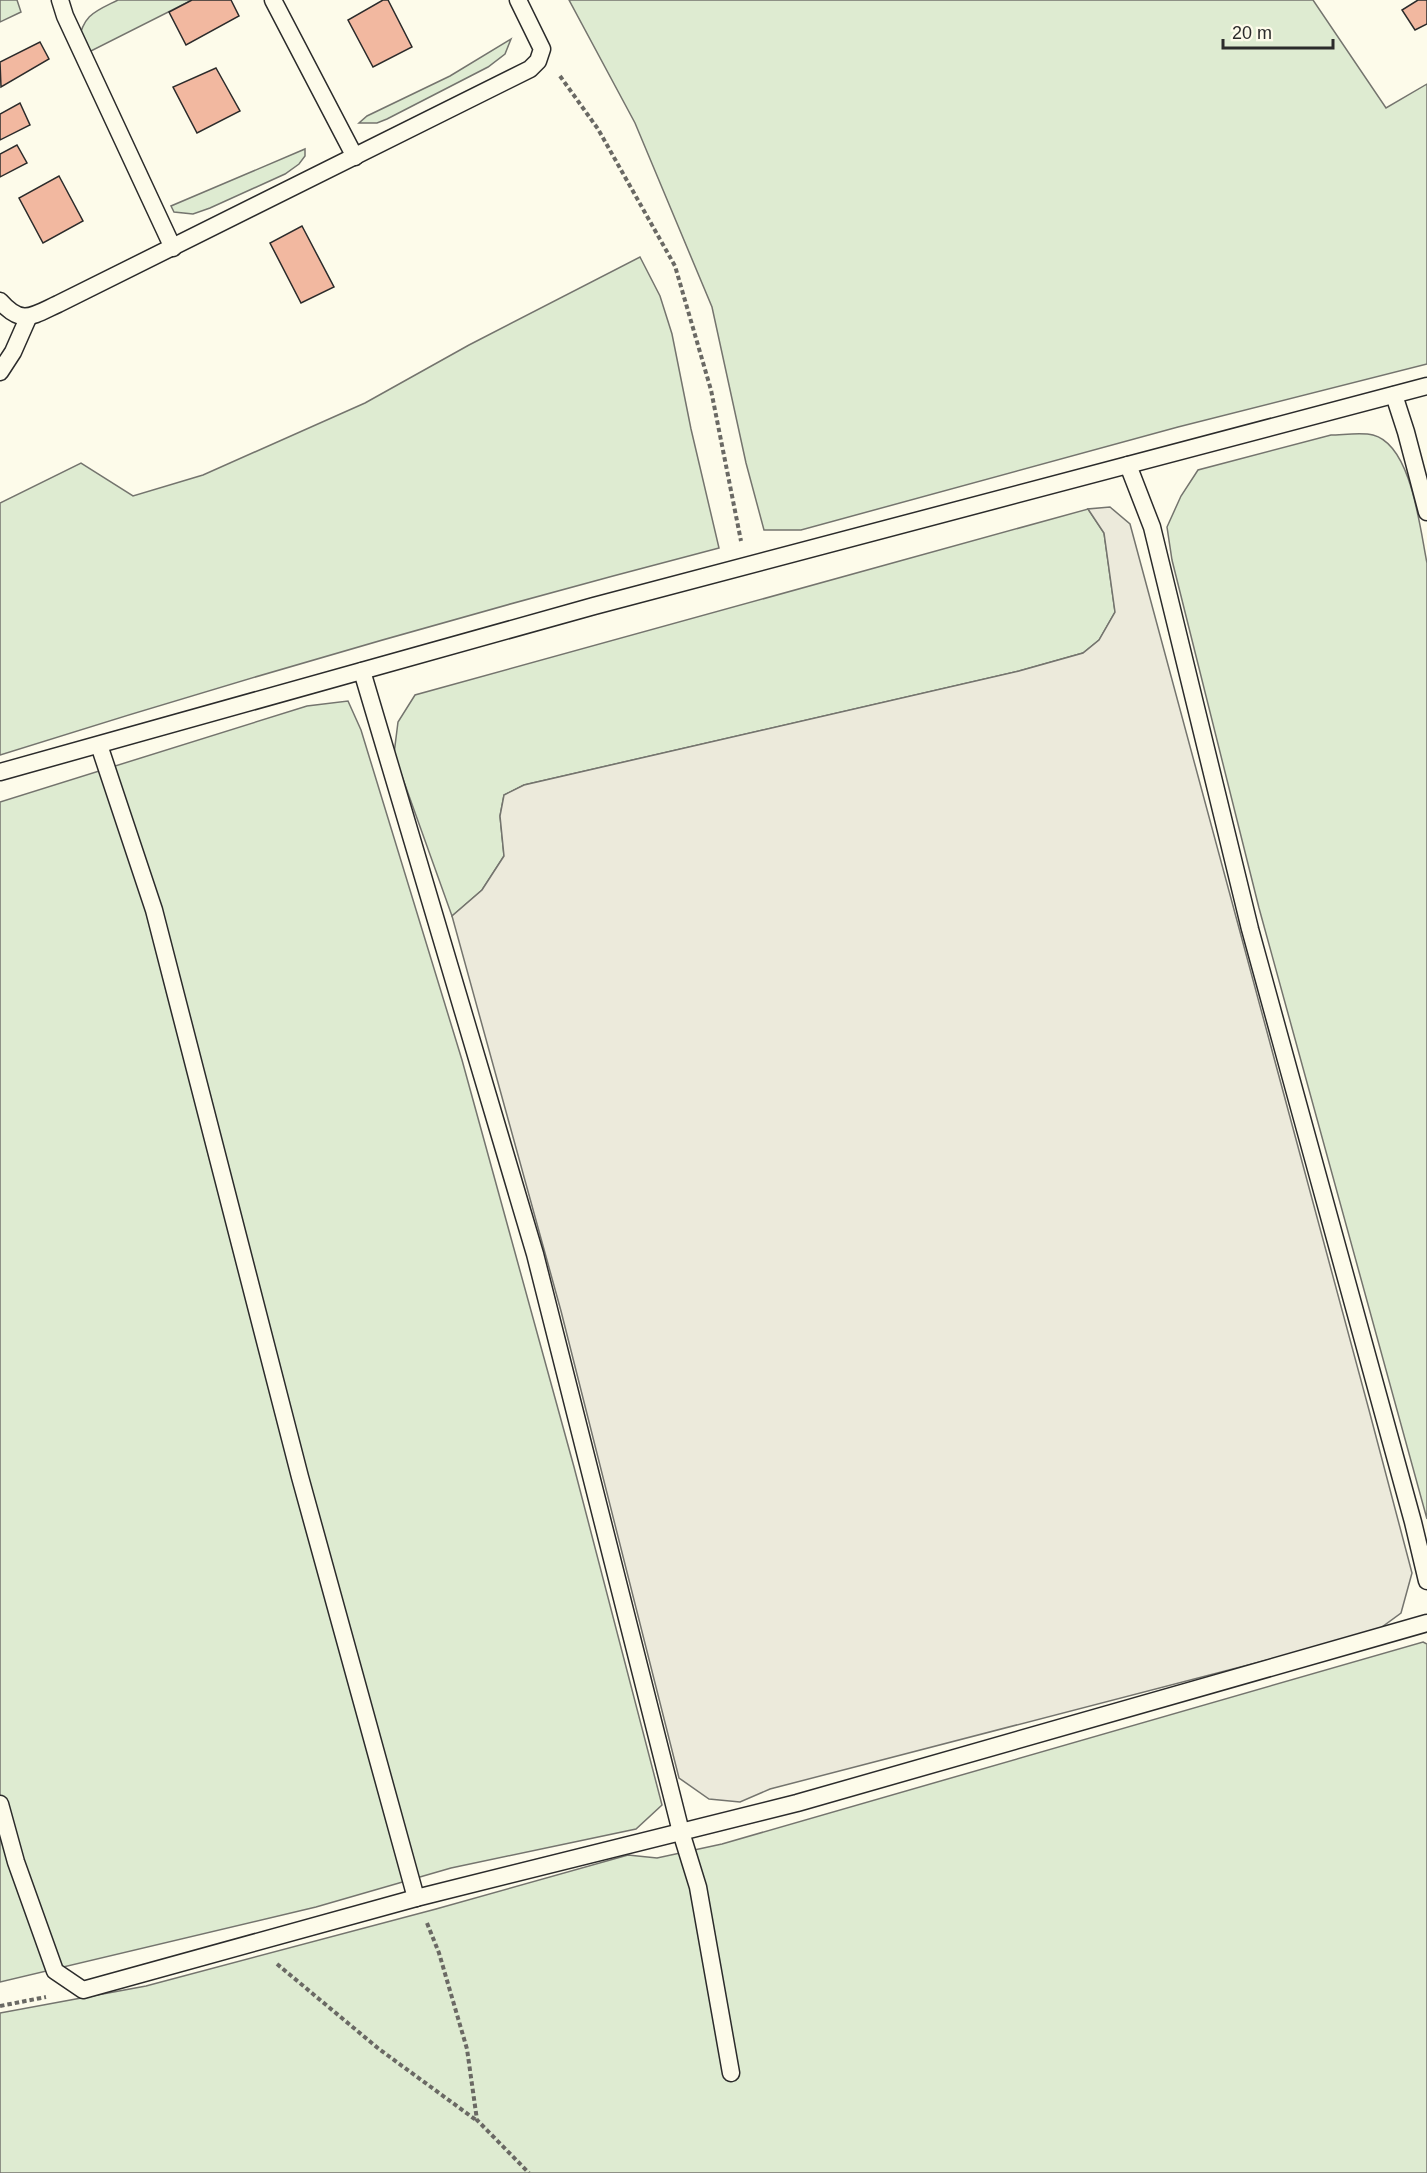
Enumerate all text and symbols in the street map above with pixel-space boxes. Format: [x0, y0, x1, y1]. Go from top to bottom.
scale bar [1223, 12, 1332, 50]
text: 20 m [1232, 23, 1272, 43]

